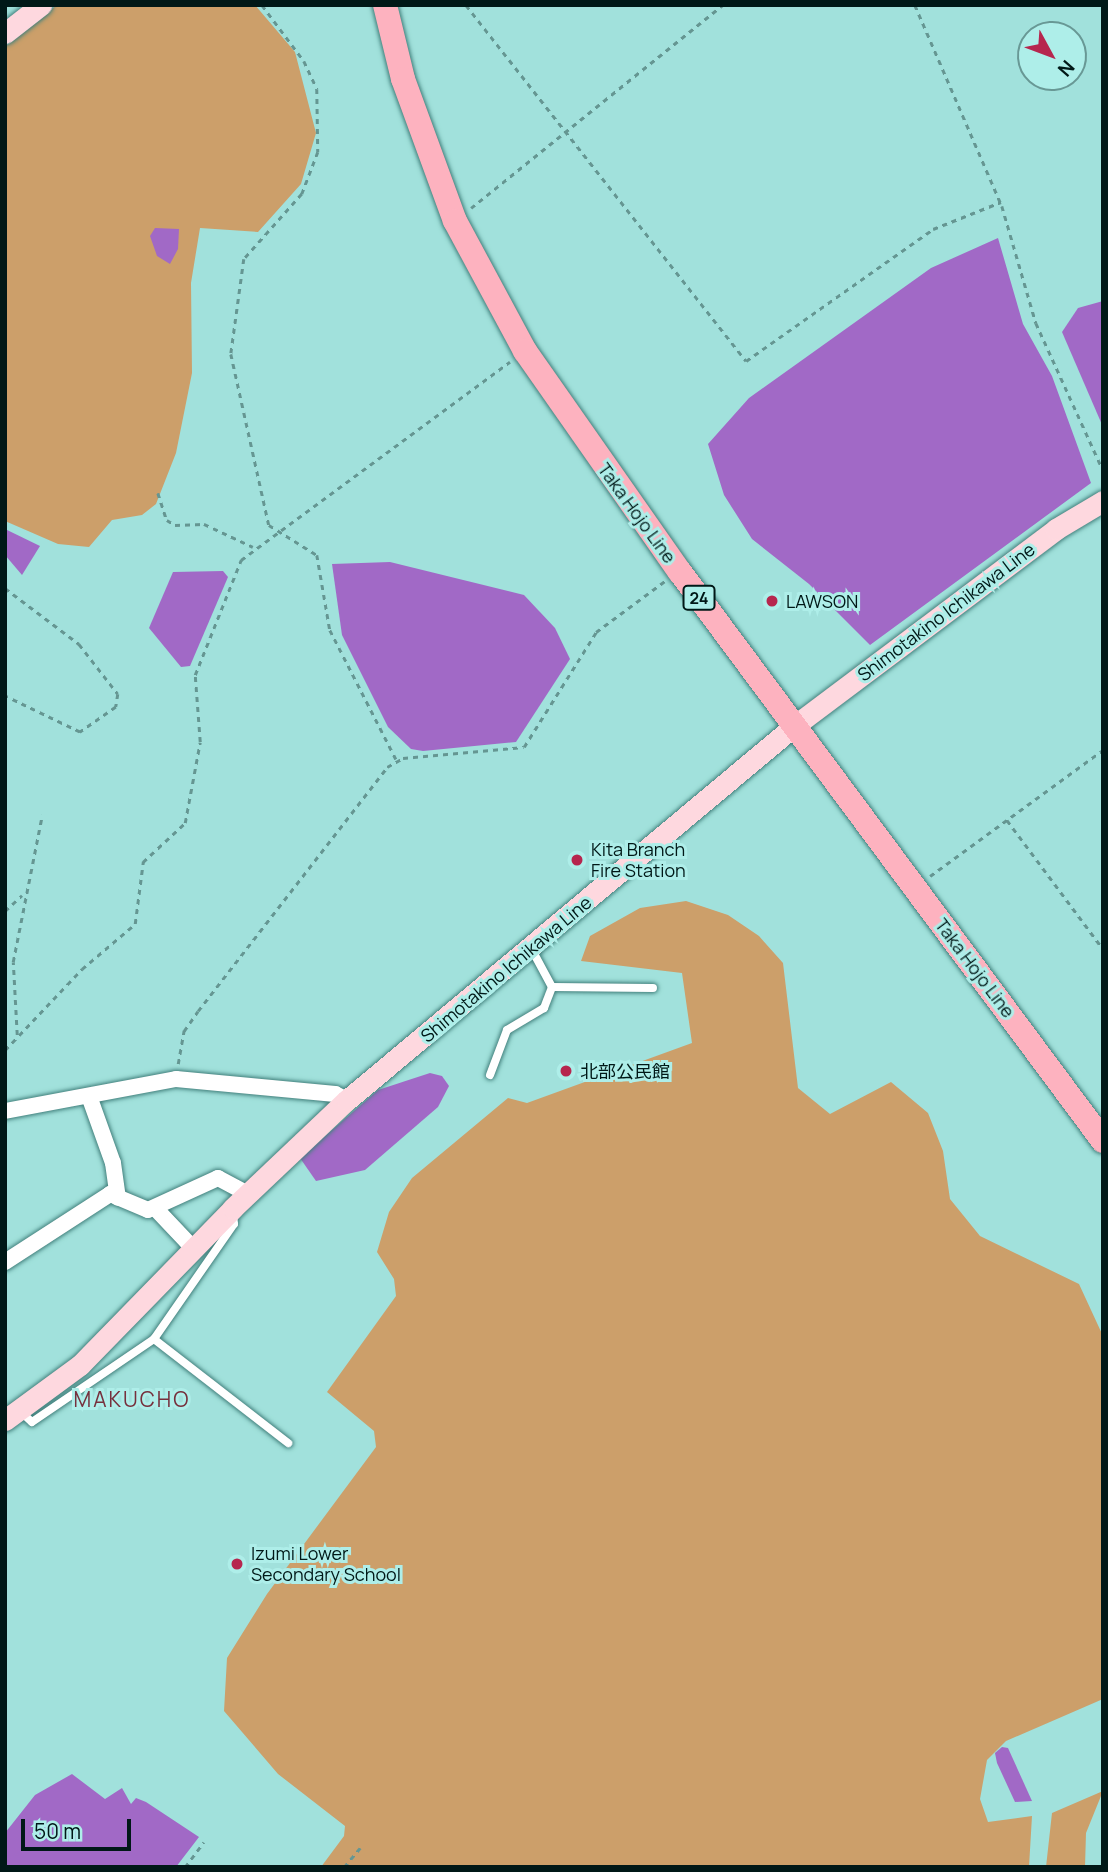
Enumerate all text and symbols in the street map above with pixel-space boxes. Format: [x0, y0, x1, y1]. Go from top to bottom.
north arrow [1017, 21, 1087, 91]
text: N [1052, 55, 1081, 82]
street label: Taka Hojo Line [594, 459, 680, 567]
street label: Shimotakino Ichikawa Line [853, 538, 1039, 686]
road number: 24 [682, 586, 716, 610]
place label: LAWSON [786, 590, 858, 612]
marker: LAWSON [764, 593, 780, 609]
place label: Kita Branch Fire Station [591, 839, 686, 882]
marker: Kita Branch Fire Station [569, 852, 585, 868]
street label: Shimotakino Ichikawa Line [416, 891, 596, 1047]
street label: Taka Hojo Line [931, 914, 1019, 1022]
place label: 北部公民館 [580, 1060, 670, 1082]
marker: 北部公民館 [558, 1063, 574, 1079]
district label: MAKUCHO [74, 1386, 190, 1412]
place label: Izumi Lower Secondary School [251, 1543, 401, 1586]
marker: Izumi Lower Secondary School [229, 1556, 245, 1572]
scale bar [24, 1806, 135, 1850]
text: 50 m [34, 1817, 81, 1845]

